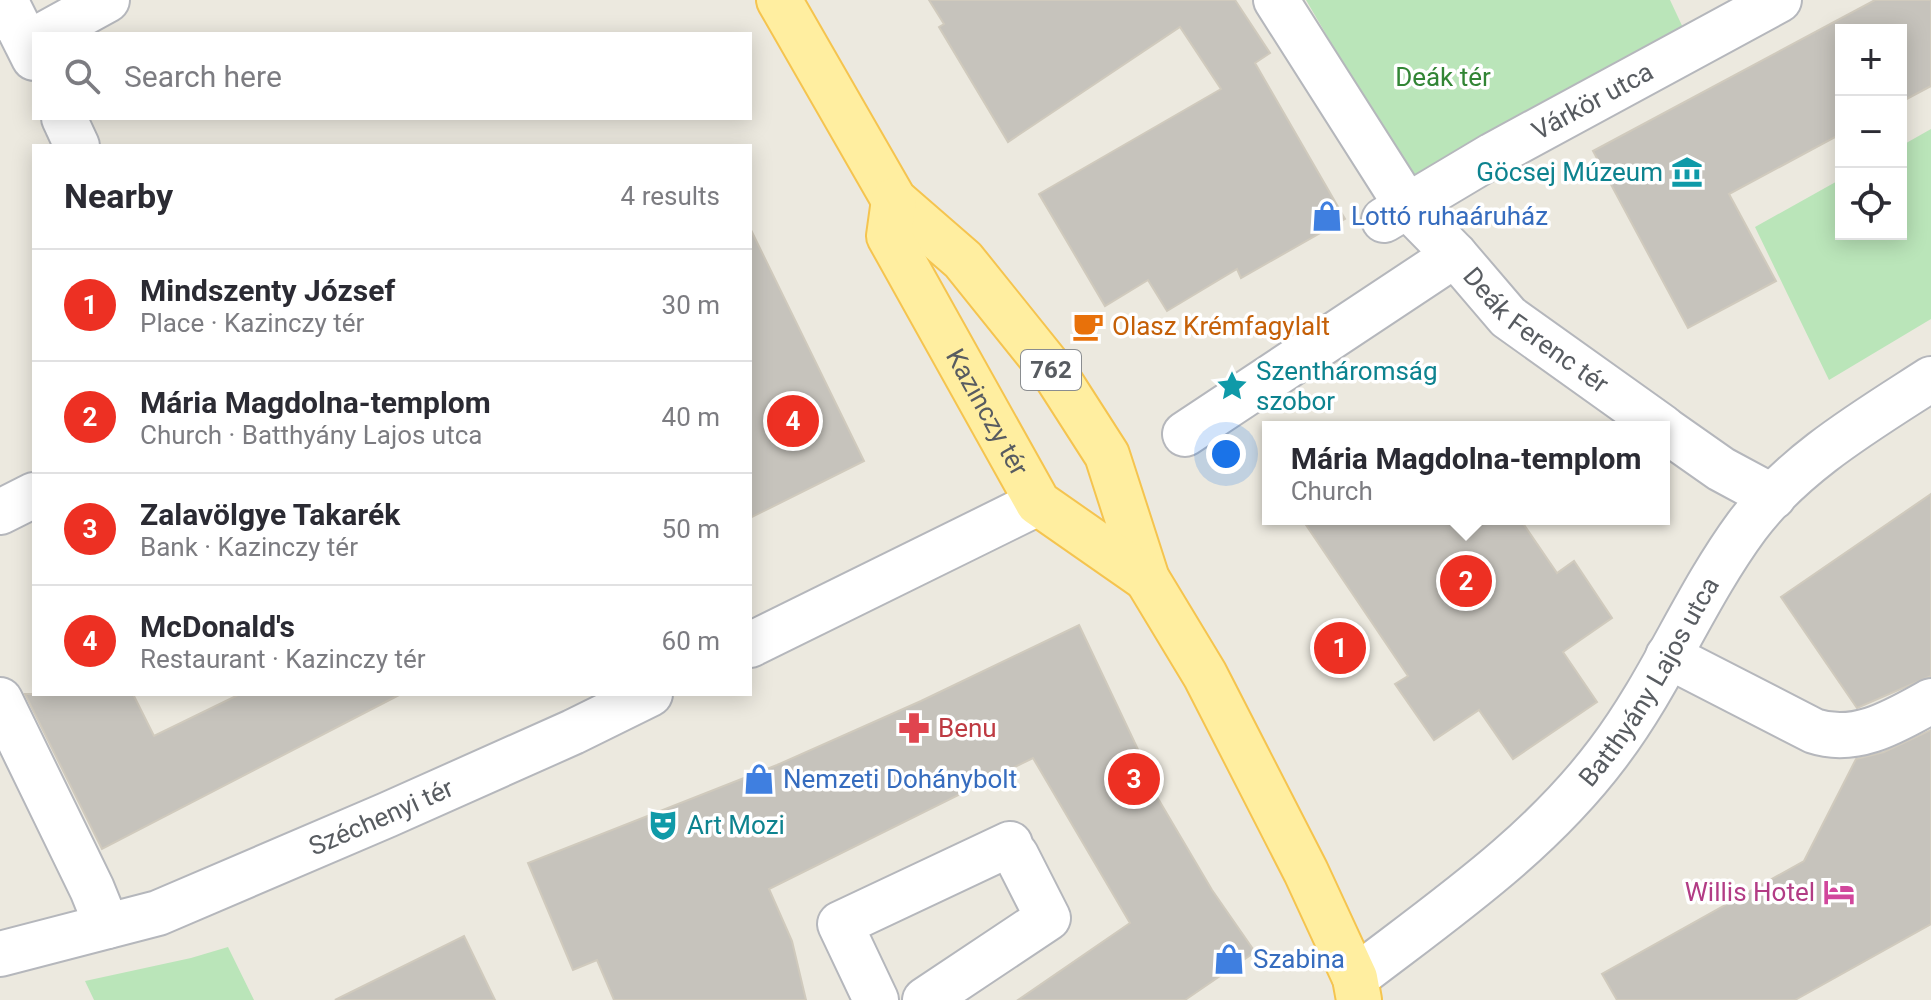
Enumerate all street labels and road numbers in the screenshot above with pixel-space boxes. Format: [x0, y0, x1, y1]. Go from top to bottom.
street label: Várkör utca [1527, 56, 1658, 146]
street label: Deák Ferenc tér [1457, 261, 1614, 399]
street label: Kazinczy tér [940, 343, 1035, 481]
road number: 762 [1021, 350, 1081, 390]
street label: Batthyány Lajos utca [1573, 572, 1725, 792]
street label: Széchenyi tér [304, 772, 458, 862]

